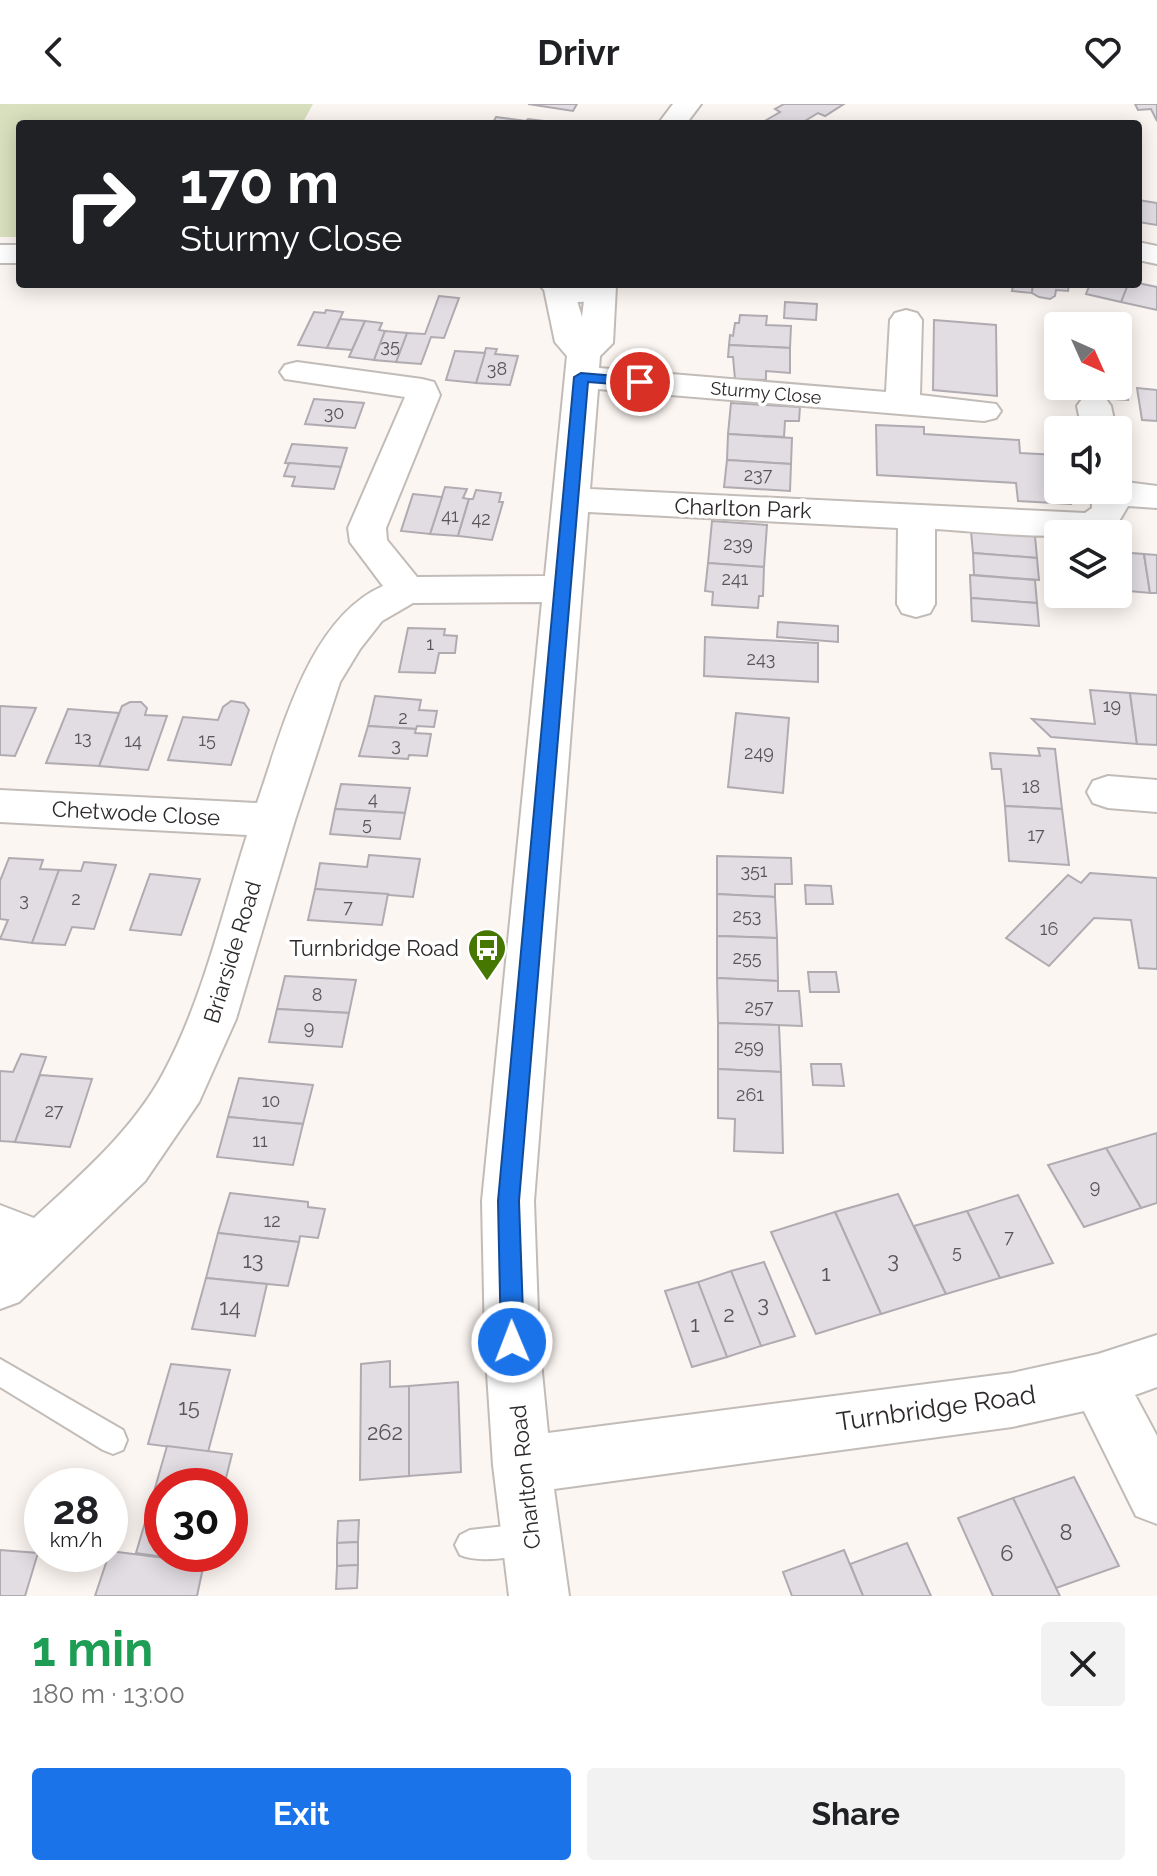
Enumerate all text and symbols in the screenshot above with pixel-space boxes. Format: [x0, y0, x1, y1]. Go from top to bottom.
icon: back [32, 30, 76, 74]
icon: heart [1081, 30, 1125, 74]
text: Drivr [537, 31, 620, 73]
text: 170 m [180, 150, 339, 216]
icon: right [48, 152, 152, 256]
text: Sturmy Close [180, 217, 402, 259]
north arrow [1044, 312, 1132, 400]
map controls [1044, 312, 1132, 608]
house number: 35 [380, 335, 400, 356]
pin [606, 348, 674, 416]
house number: 38 [487, 358, 507, 379]
icon: arrive [618, 360, 662, 404]
street label: Sturmy Close [710, 377, 823, 408]
house number: 30 [324, 402, 344, 423]
button: sound [1044, 416, 1132, 504]
house number: 237 [744, 464, 773, 485]
street label: Charlton Park [674, 493, 812, 523]
house number: 41 [441, 505, 459, 526]
house number: 42 [471, 508, 491, 529]
button: layers [1044, 520, 1132, 608]
house number: 239 [723, 533, 753, 554]
house number: 241 [722, 568, 749, 589]
house number: 1 [426, 633, 434, 654]
house number: 243 [747, 648, 775, 669]
house number: 19 [1103, 695, 1121, 716]
house number: 2 [398, 707, 408, 728]
house number: 13 [74, 727, 92, 748]
house number: 15 [198, 729, 216, 750]
house number: 14 [124, 730, 142, 751]
house number: 3 [391, 734, 401, 755]
house number: 249 [744, 742, 774, 763]
house number: 18 [1022, 776, 1040, 797]
house number: 4 [368, 788, 378, 809]
street label: Chetwode Close [51, 796, 221, 830]
house number: 5 [362, 813, 372, 834]
house number: 17 [1027, 824, 1045, 845]
house number: 351 [740, 860, 768, 881]
street label: Briarside Road [198, 878, 266, 1026]
house number: 2 [71, 888, 81, 909]
house number: 3 [19, 889, 29, 910]
house number: 7 [343, 896, 353, 917]
house number: 253 [733, 905, 761, 926]
house number: 16 [1040, 918, 1058, 939]
bus stop icon: Turnbridge Road [466, 927, 508, 982]
place label: Turnbridge Road [289, 935, 459, 961]
house number: 255 [733, 947, 762, 968]
house number: 8 [312, 984, 322, 1005]
house number: 257 [745, 996, 774, 1017]
house number: 9 [304, 1017, 314, 1038]
house number: 259 [734, 1036, 764, 1057]
house number: 261 [736, 1084, 764, 1105]
house number: 10 [262, 1090, 280, 1111]
house number: 27 [44, 1100, 64, 1121]
house number: 11 [252, 1130, 268, 1151]
house number: 9 [1090, 1176, 1100, 1197]
house number: 12 [263, 1210, 281, 1231]
house number: 7 [1004, 1226, 1014, 1247]
house number: 5 [952, 1241, 962, 1262]
house number: 13 [242, 1247, 264, 1273]
house number: 3 [887, 1247, 899, 1273]
house number: 1 [821, 1260, 831, 1286]
house number: 3 [757, 1291, 769, 1317]
house number: 14 [219, 1294, 241, 1320]
position arrow [470, 1300, 554, 1384]
house number: 2 [723, 1301, 735, 1327]
house number: 1 [690, 1311, 700, 1337]
street label: Turnbridge Road [835, 1379, 1037, 1437]
house number: 15 [178, 1394, 200, 1420]
street label: Charlton Road [504, 1403, 546, 1551]
house number: 262 [367, 1419, 403, 1445]
speed limit sign: 30 [144, 1468, 248, 1572]
text: 28 [53, 1486, 99, 1533]
house number: 8 [1059, 1519, 1073, 1545]
text: km/h [50, 1528, 102, 1552]
house number: 6 [1000, 1540, 1014, 1566]
text: 1 min [32, 1621, 153, 1677]
button: close [1041, 1622, 1125, 1706]
text: 180 m · 13:00 [32, 1679, 185, 1709]
button: Exit [32, 1768, 571, 1860]
button: Share [587, 1768, 1125, 1860]

